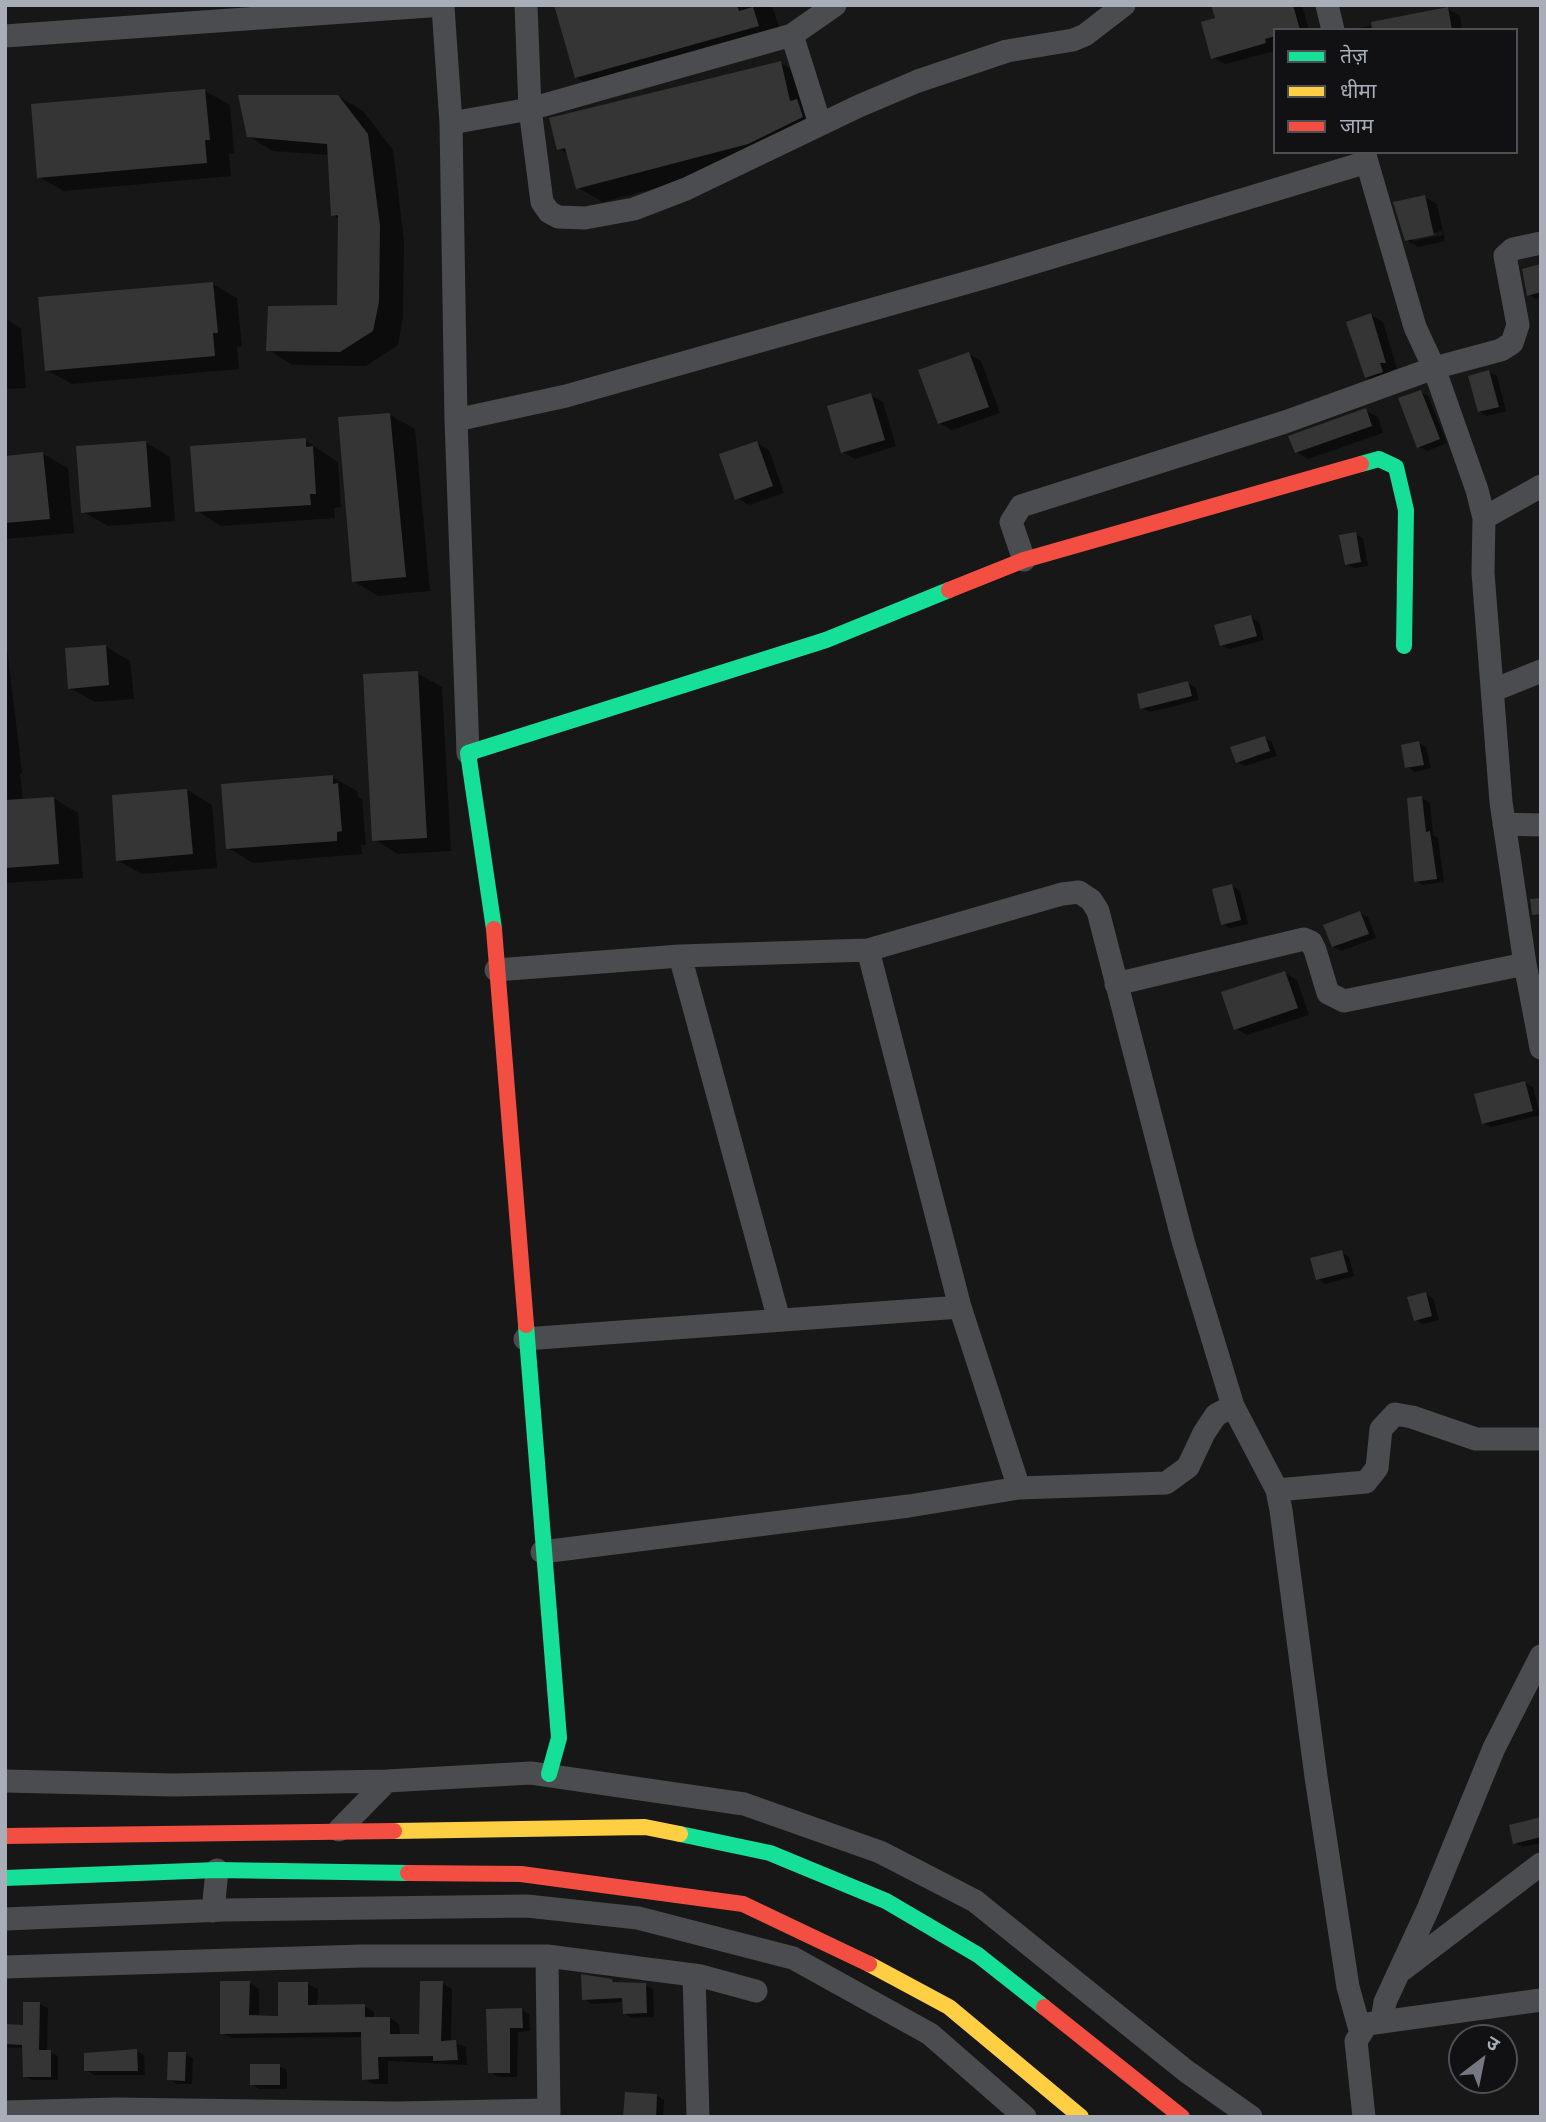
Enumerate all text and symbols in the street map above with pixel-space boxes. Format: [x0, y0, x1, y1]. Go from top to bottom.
legend [1273, 28, 1518, 154]
text: तेज़ [1340, 42, 1368, 67]
text: धीमा [1340, 77, 1376, 102]
text: जाम [1340, 112, 1374, 137]
north arrow [1448, 2024, 1518, 2094]
text: उ [1483, 2030, 1504, 2055]

